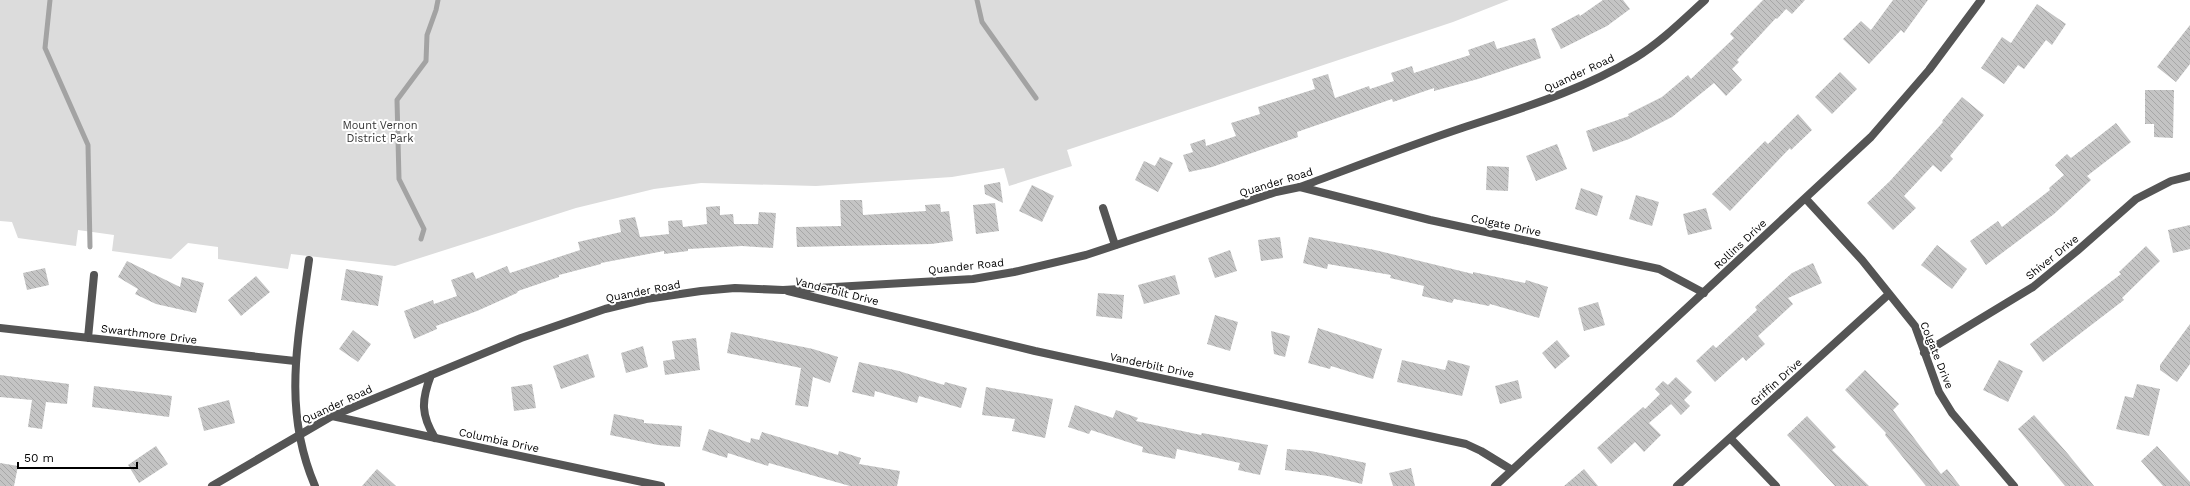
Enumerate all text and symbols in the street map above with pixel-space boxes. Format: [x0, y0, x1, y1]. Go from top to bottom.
street label: Quander Road [1542, 51, 1616, 95]
park label: Mount Vernon District Park [342, 119, 418, 145]
street label: Quander Road [1238, 165, 1314, 200]
street label: Colgate Drive [1470, 212, 1542, 239]
street label: Rollins Drive [1711, 217, 1769, 272]
street label: Shiver Drive [2023, 232, 2081, 283]
street label: Quander Road [928, 256, 1005, 277]
street label: Vanderbilt Drive [794, 275, 880, 308]
street label: Quander Road [604, 278, 682, 305]
street label: Colgate Drive [1917, 320, 1956, 391]
street label: Swarthmore Drive [100, 322, 198, 347]
street label: Vanderbilt Drive [1109, 350, 1195, 381]
street label: Griffin Drive [1748, 356, 1805, 409]
street label: Quander Road [300, 382, 374, 426]
street label: Columbia Drive [458, 426, 540, 455]
scale bar [18, 444, 137, 470]
text: 50 m [24, 451, 54, 465]

